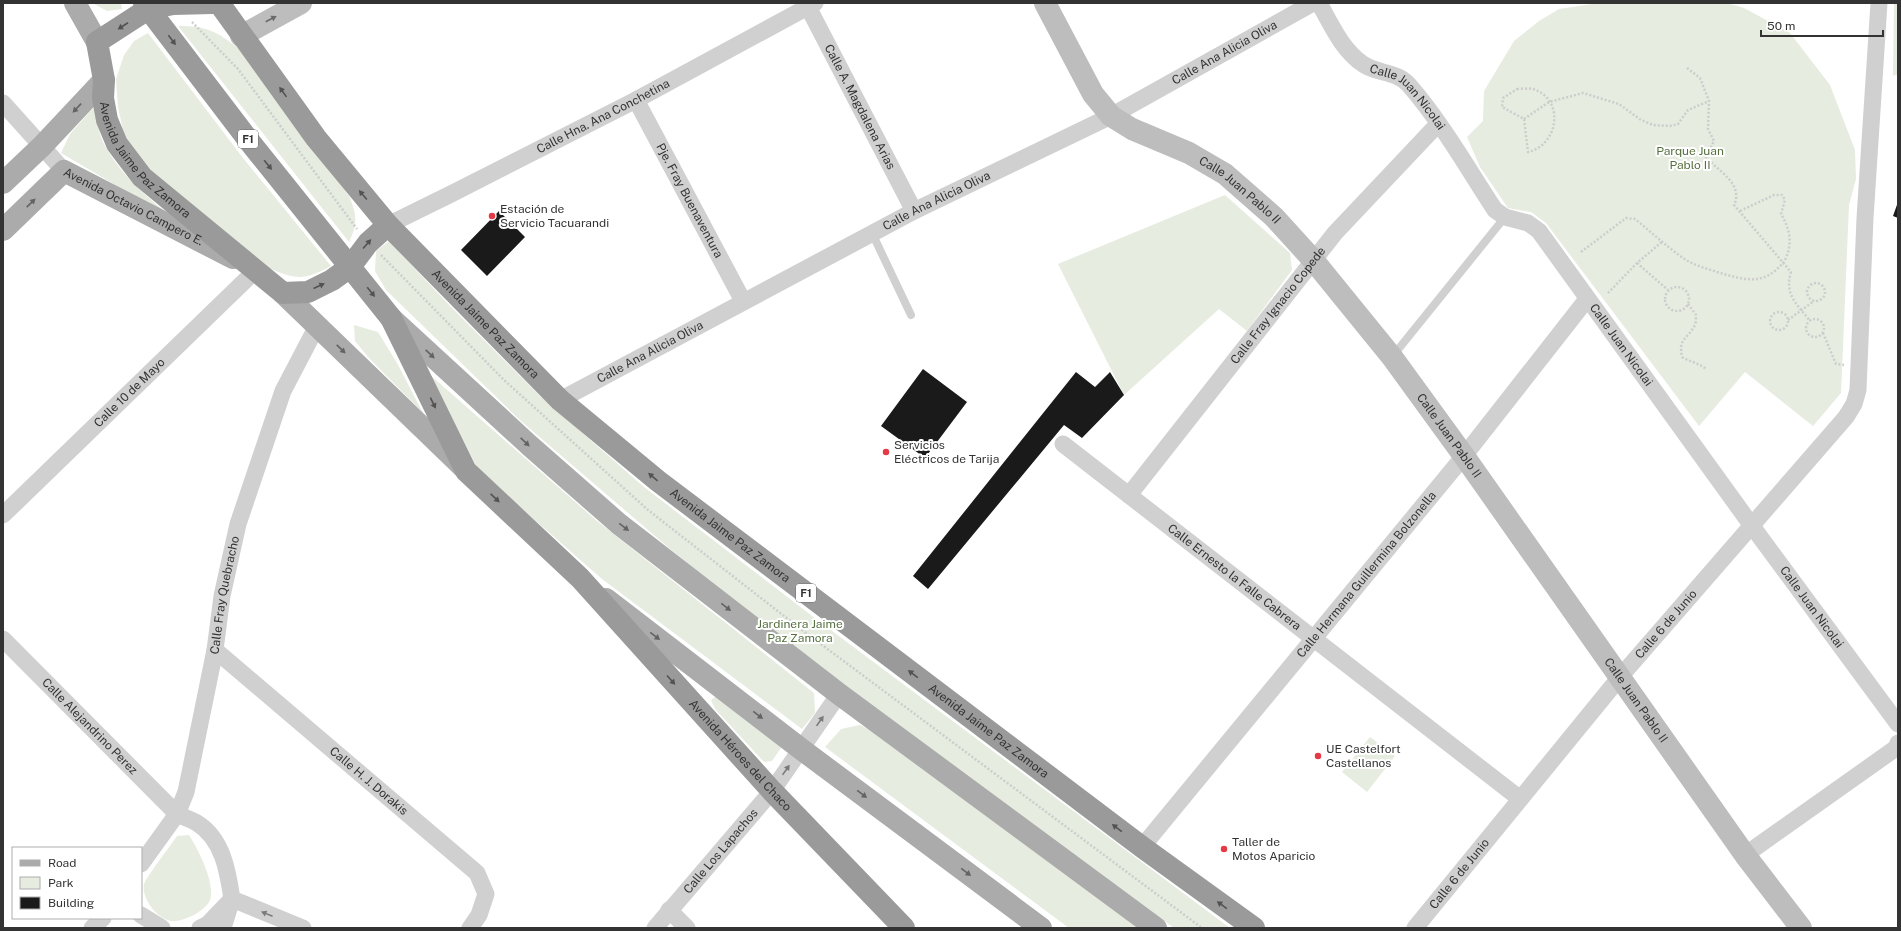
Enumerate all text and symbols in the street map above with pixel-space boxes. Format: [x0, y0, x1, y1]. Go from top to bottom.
scale bar [1761, 12, 1883, 38]
one-way arrow [265, 16, 277, 22]
street label: Calle Ana Alicia Oliva [1169, 18, 1279, 88]
text: 50 m [1767, 19, 1795, 33]
one-way arrow [117, 22, 129, 29]
one-way arrow [168, 34, 176, 45]
street label: Calle A. Magdalena Arias [822, 42, 898, 172]
street label: Calle Juan Nicolai [1368, 61, 1448, 133]
street label: Calle Hna. Ana Conchetina [534, 76, 672, 156]
one-way arrow [279, 87, 287, 98]
street label: Avenida Jaime Paz Zamora [97, 100, 193, 221]
one-way arrow [73, 104, 82, 113]
road number: F1 [238, 130, 258, 148]
street label: Pje. Fray Buenaventura [653, 141, 726, 260]
park label: Parque Juan Pablo II [1656, 144, 1724, 172]
street label: Calle Juan Pablo II [1197, 153, 1284, 227]
one-way arrow [264, 160, 273, 171]
street label: Avenida Octavio Campero E. [61, 165, 206, 249]
street label: Calle Ana Alicia Oliva [880, 168, 993, 233]
one-way arrow [359, 189, 368, 200]
one-way arrow [26, 198, 36, 208]
place label: Estación de Servicio Tacuarandi [500, 202, 609, 230]
marker: Estación de Servicio Tacuarandi [487, 211, 497, 221]
one-way arrow [363, 239, 372, 250]
street label: Calle Fray Ignacio Copede [1228, 244, 1328, 367]
street label: Avenida Jaime Paz Zamora [429, 267, 542, 381]
one-way arrow [313, 283, 325, 289]
one-way arrow [366, 287, 375, 298]
street label: Calle Juan Nicolai [1587, 301, 1656, 389]
street label: Calle Ana Alicia Oliva [595, 318, 705, 386]
one-way arrow [336, 344, 346, 354]
one-way arrow [425, 349, 435, 358]
street label: Calle 10 de Mayo [91, 355, 168, 430]
street label: Calle Juan Pablo II [1414, 391, 1484, 480]
one-way arrow [430, 397, 436, 409]
one-way arrow [521, 437, 530, 446]
place label: Servicios Eléctricos de Tarija [894, 438, 999, 466]
marker: Servicios Eléctricos de Tarija [881, 447, 891, 457]
one-way arrow [648, 473, 658, 482]
street label: Avenida Jaime Paz Zamora [667, 486, 793, 585]
street label: Calle Hermana Guillermina Bolzonella [1294, 489, 1439, 660]
one-way arrow [490, 493, 500, 502]
street label: Calle Ernesto la Falle Cabrera [1165, 521, 1304, 633]
one-way arrow [618, 523, 629, 531]
street label: Calle Fray Quebracho [207, 535, 242, 656]
street label: Calle Juan Nicolai [1777, 563, 1846, 651]
road number: F1 [796, 584, 816, 602]
street label: Calle 6 de Junio [1632, 587, 1700, 662]
one-way arrow [721, 602, 732, 611]
park label: Jardinera Jaime Paz Zamora [757, 617, 843, 645]
one-way arrow [649, 632, 660, 640]
street label: Calle Juan Pablo II [1601, 655, 1671, 745]
one-way arrow [908, 670, 918, 678]
street label: Calle Alejandrino Perez [39, 675, 141, 777]
one-way arrow [667, 675, 676, 685]
street label: Avenida Jaime Paz Zamora [926, 681, 1051, 781]
street label: Avenida Héroes del Chaco [686, 697, 795, 814]
one-way arrow [753, 711, 763, 719]
one-way arrow [816, 716, 824, 726]
place label: UE Castelfort Castellanos [1326, 742, 1401, 770]
street label: Calle H. J. Dorakis [327, 744, 411, 818]
marker: UE Castelfort Castellanos [1313, 751, 1323, 761]
one-way arrow [782, 765, 790, 775]
one-way arrow [856, 790, 867, 798]
street label: Calle Los Lapachos [681, 806, 761, 896]
one-way arrow [1112, 824, 1123, 832]
place label: Taller de Motos Aparicio [1232, 835, 1316, 863]
street label: Calle 6 de Junio [1426, 836, 1492, 912]
marker: Taller de Motos Aparicio [1219, 844, 1229, 854]
legend [12, 847, 142, 919]
text: Road [48, 856, 76, 870]
one-way arrow [960, 868, 971, 876]
text: Park [48, 876, 74, 890]
text: Building [48, 896, 94, 910]
one-way arrow [1217, 901, 1228, 909]
one-way arrow [261, 910, 273, 916]

